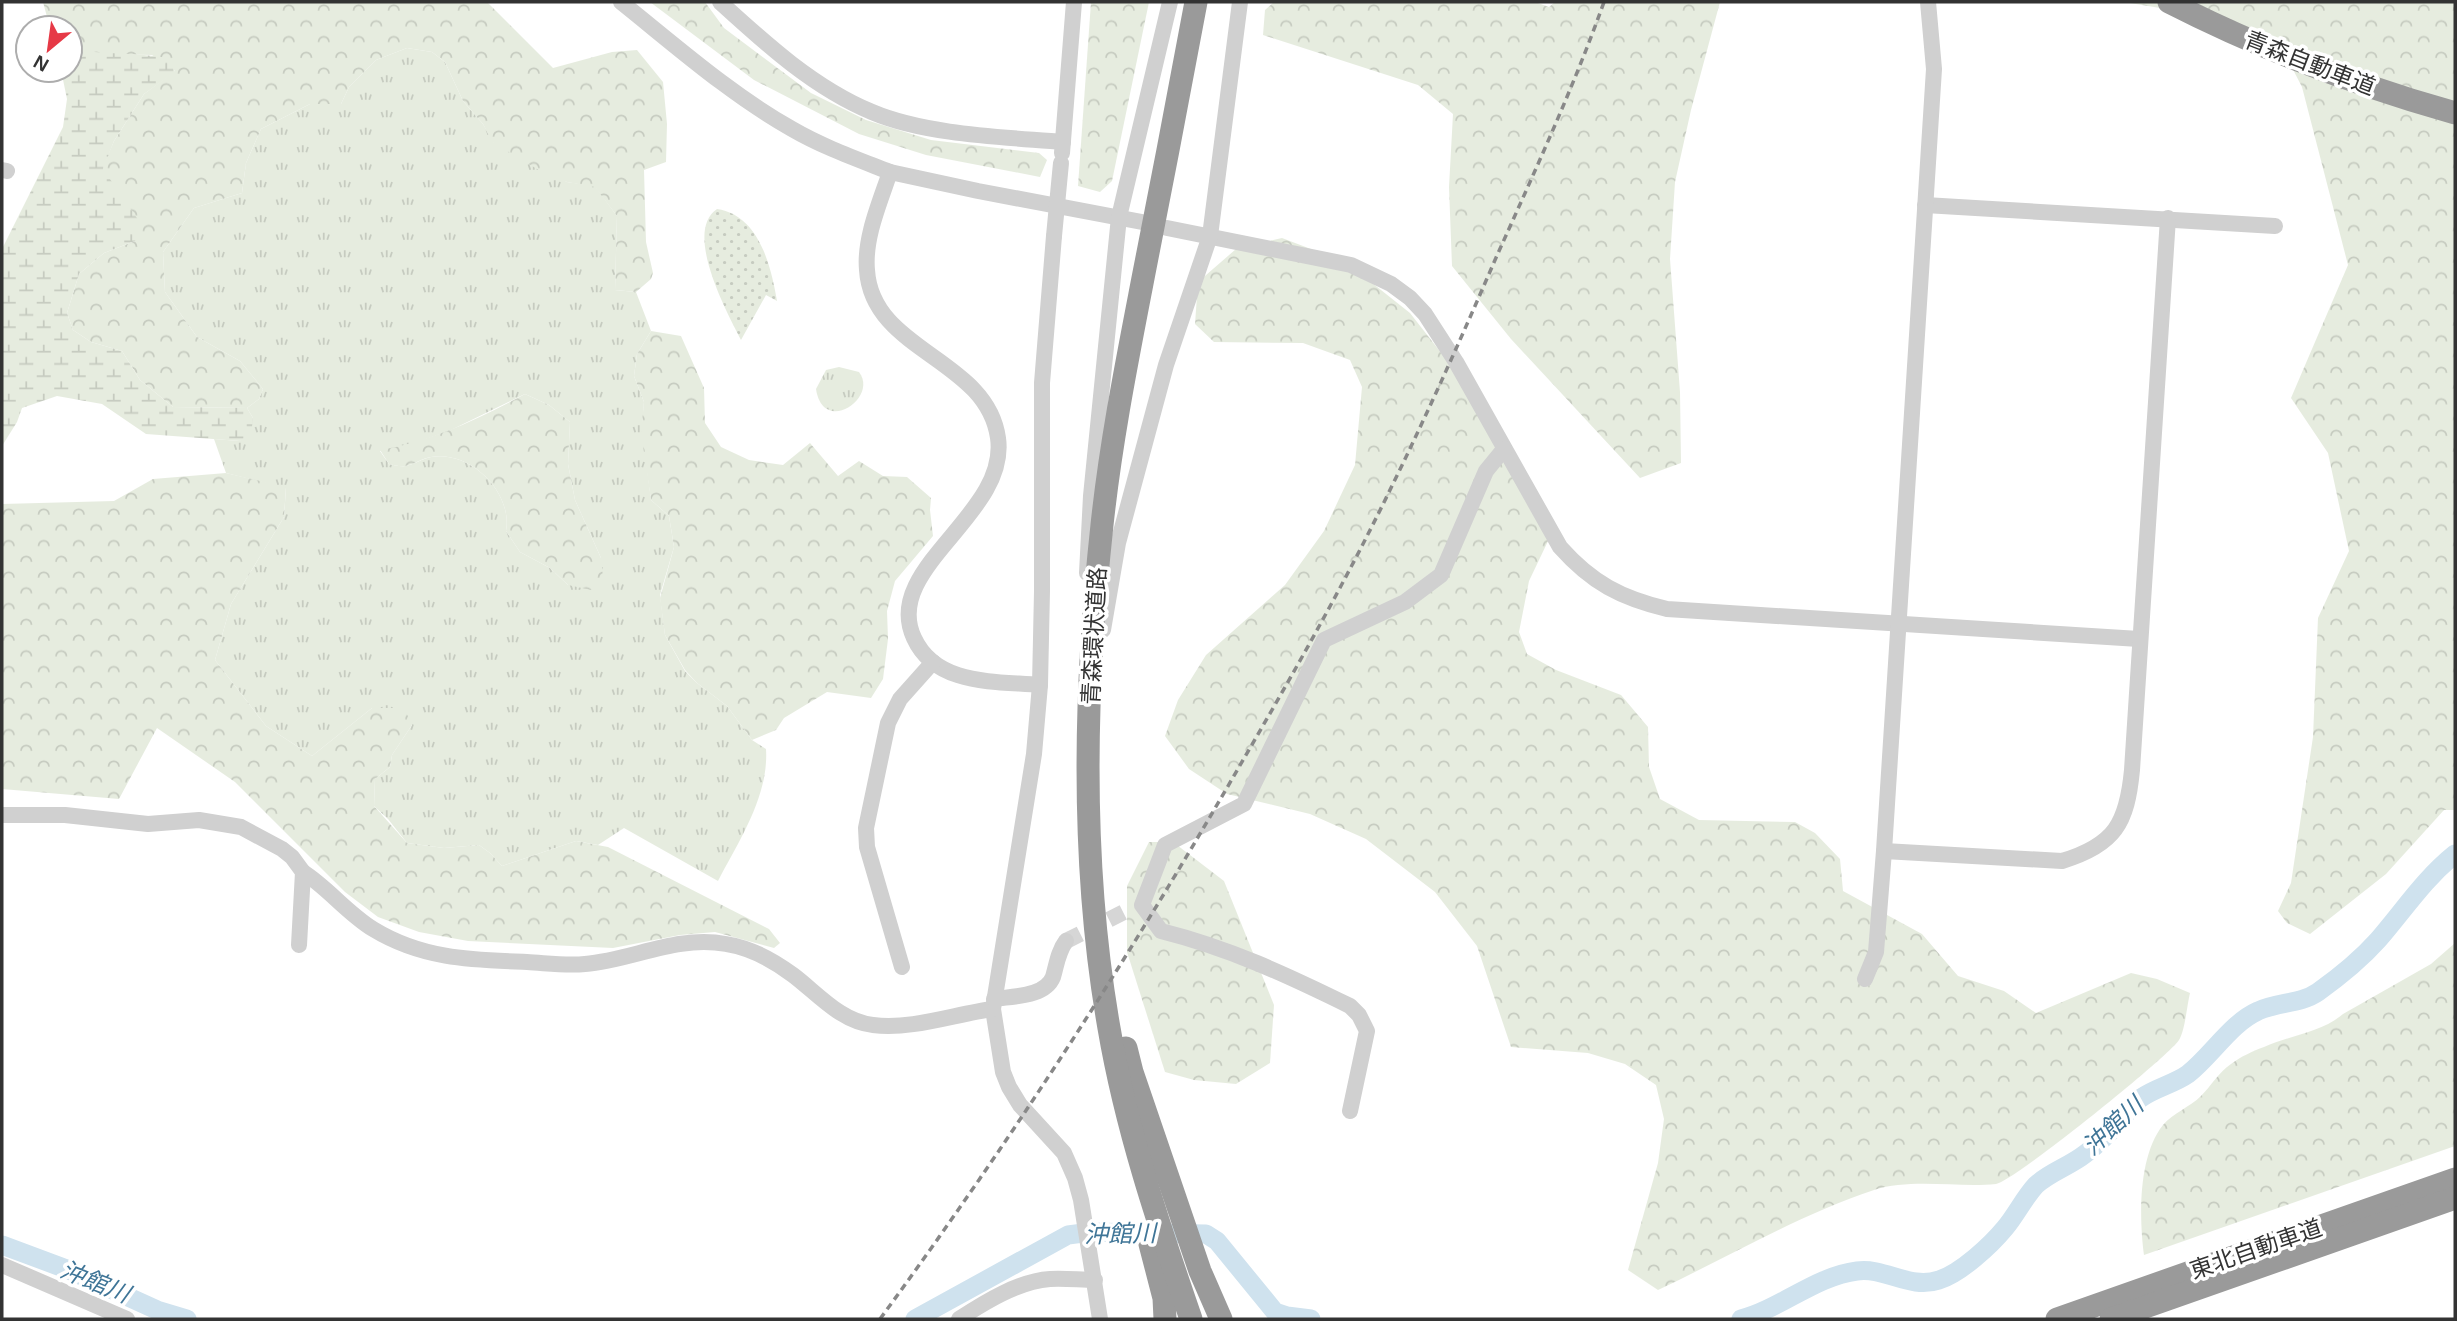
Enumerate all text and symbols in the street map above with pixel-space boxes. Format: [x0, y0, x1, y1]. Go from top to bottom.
north arrow [14, 14, 84, 84]
street label: 青森自動車道 [2241, 26, 2379, 100]
text: N [30, 51, 52, 76]
street label: 青森環状道路 [1077, 566, 1111, 706]
water label: 沖館川 [2077, 1089, 2150, 1160]
street label: 東北自動車道 [2187, 1214, 2325, 1284]
water label: 沖館川 [1084, 1219, 1159, 1248]
water label: 沖館川 [57, 1256, 136, 1309]

